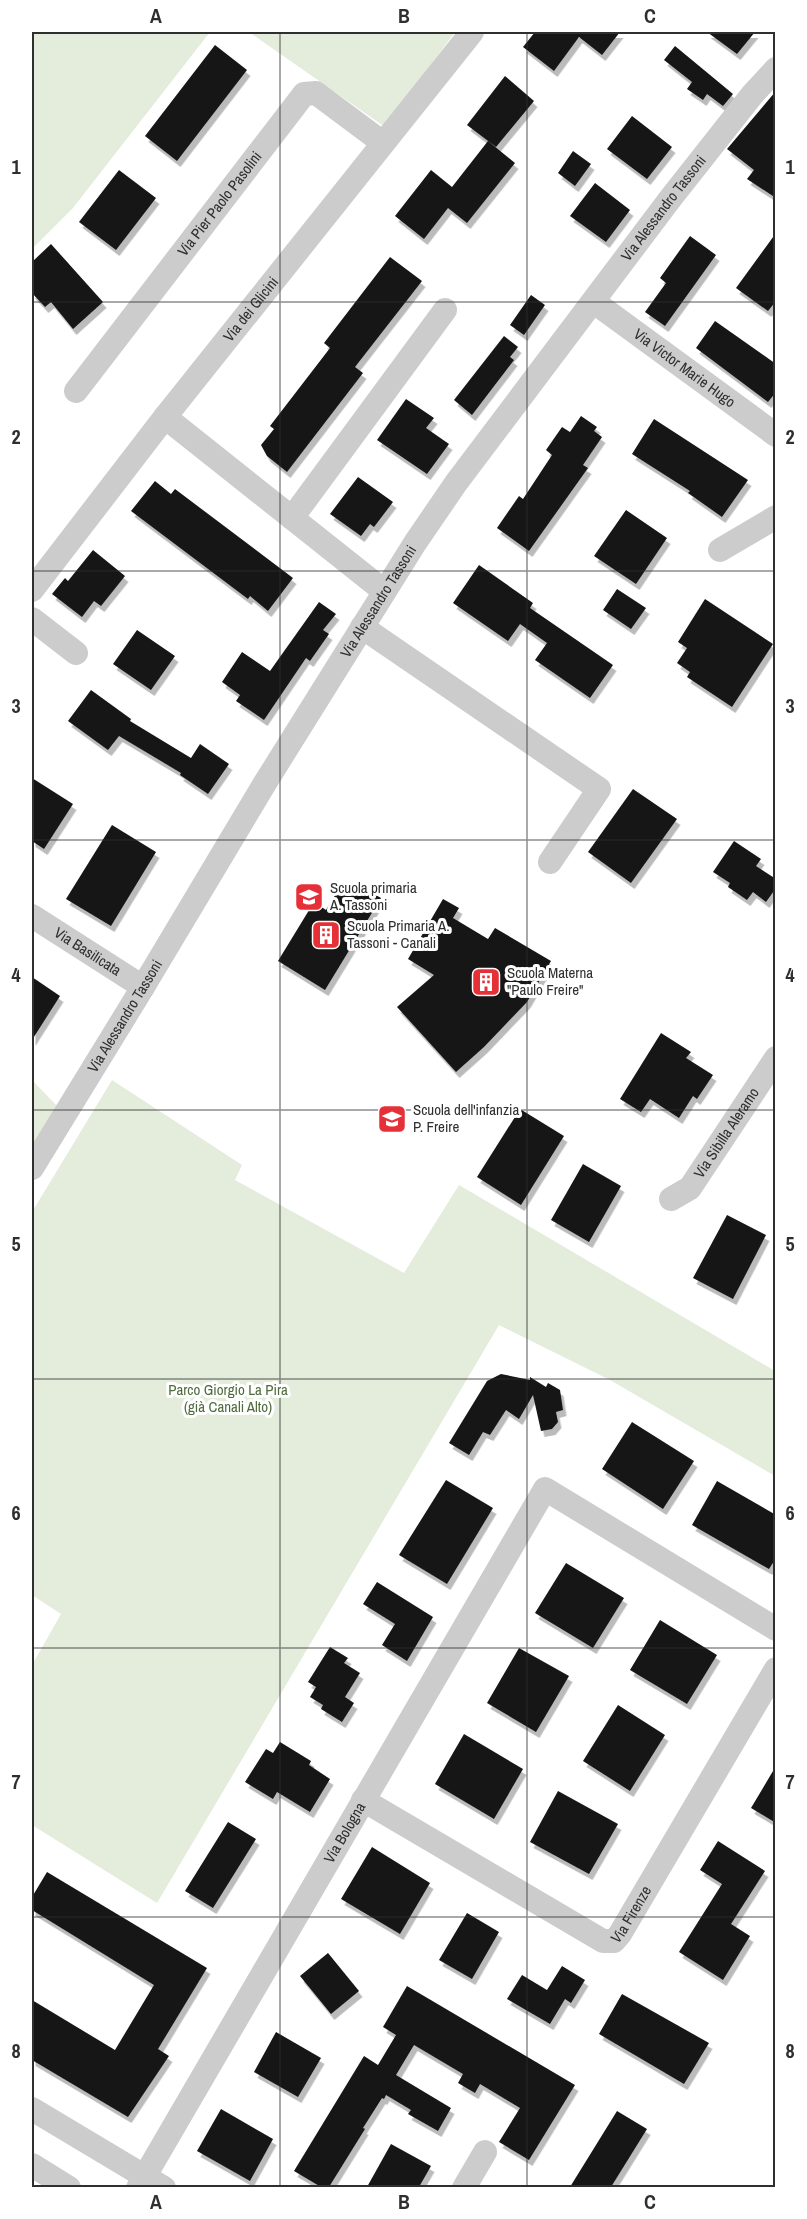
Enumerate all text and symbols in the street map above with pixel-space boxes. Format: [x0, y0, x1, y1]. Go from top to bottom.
text: A [150, 2, 162, 29]
text: B [398, 2, 410, 29]
text: C [644, 2, 656, 29]
street label: Via Pier Paolo Pasolini [172, 147, 266, 260]
street label: Via Alessandro Tassoni [616, 151, 711, 265]
text: 1 [11, 153, 21, 180]
text: 1 [785, 153, 795, 180]
street label: Via dei Glicini [218, 272, 283, 346]
street label: Via Victor Marie Hugo [630, 323, 740, 412]
text: 2 [11, 423, 21, 450]
text: 2 [785, 423, 795, 450]
street label: Via Alessandro Tassoni [335, 541, 421, 661]
text: 3 [11, 692, 21, 719]
text: 3 [785, 692, 795, 719]
place label: Scuola primaria A. Tassoni [329, 877, 417, 915]
school or university icon: Scuola primaria A. Tassoni [293, 881, 325, 913]
place label: Scuola Primaria A. Tassoni - Canali [347, 915, 450, 953]
building icon: Scuola Primaria A. Tassoni - Canali [310, 919, 342, 951]
street label: Via Basilicata [50, 922, 126, 980]
street label: Via Alessandro Tassoni [82, 956, 167, 1076]
text: 4 [11, 961, 21, 988]
text: 4 [785, 961, 795, 988]
place label: Scuola Materna "Paulo Freire" [507, 962, 593, 1000]
building icon: Scuola Materna "Paulo Freire" [470, 966, 502, 998]
street label: Via Sibilla Aleramo [688, 1083, 764, 1182]
place label: Scuola dell'infanzia P. Freire [413, 1099, 519, 1137]
school or university icon: Scuola dell'infanzia P. Freire [376, 1103, 408, 1135]
text: 5 [11, 1230, 21, 1257]
text: 5 [785, 1230, 795, 1257]
park label: Parco Giorgio La Pira (già Canali Alto) [168, 1379, 288, 1417]
text: 6 [11, 1499, 21, 1526]
text: 6 [785, 1499, 795, 1526]
text: 7 [11, 1768, 21, 1795]
text: 7 [785, 1768, 795, 1795]
street label: Via Bologna [318, 1798, 370, 1867]
street label: Via Firenze [606, 1882, 656, 1948]
text: 8 [11, 2037, 21, 2064]
text: 8 [785, 2037, 795, 2064]
text: A [150, 2188, 162, 2215]
text: B [398, 2188, 410, 2215]
text: C [644, 2188, 656, 2215]

